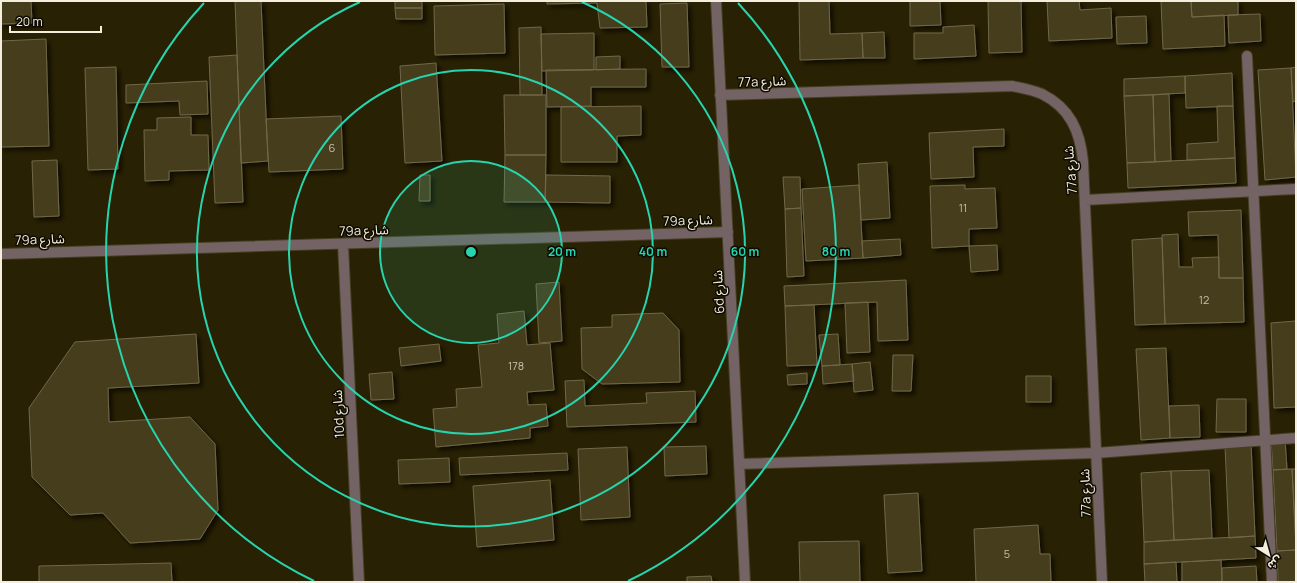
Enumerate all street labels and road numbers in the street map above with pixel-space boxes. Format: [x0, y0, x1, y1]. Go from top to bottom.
street label: 77a شارع [737, 71, 787, 93]
street label: 77a شارع [1059, 145, 1083, 195]
street label: 79a شارع [663, 210, 713, 232]
street label: 79a شارع [339, 220, 389, 242]
street label: 79a شارع [15, 229, 65, 251]
street label: 6d شارع [708, 270, 730, 314]
street label: 10d شارع [328, 389, 350, 439]
street label: 77a شارع [1075, 468, 1097, 518]

